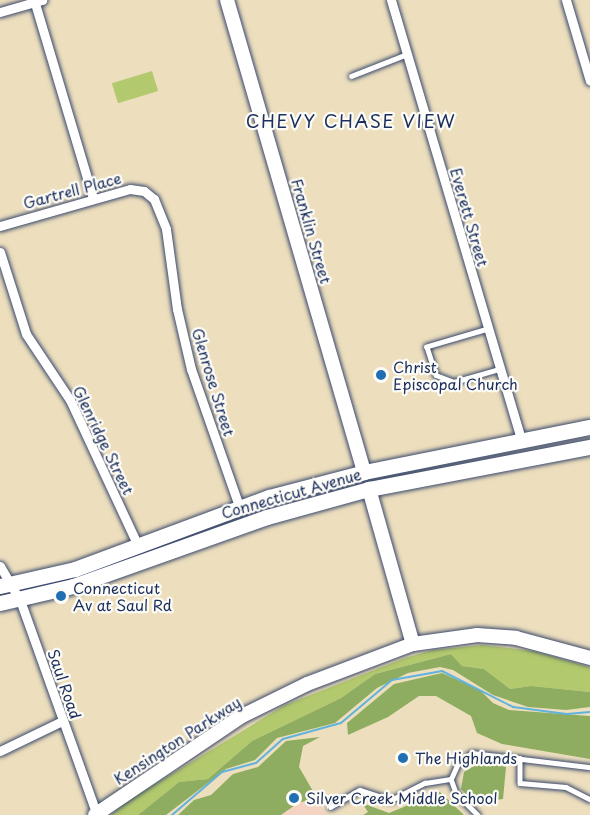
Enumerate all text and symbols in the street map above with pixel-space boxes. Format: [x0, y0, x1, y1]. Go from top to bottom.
district label: CHEVY CHASE VIEW [246, 110, 456, 132]
street label: Everett Street [447, 166, 493, 268]
street label: Gartrell Place [21, 168, 123, 212]
street label: Franklin Street [288, 176, 336, 286]
street label: Glenrose Street [189, 326, 239, 438]
place label: Christ Episcopal Church [393, 357, 518, 392]
marker: Christ Episcopal Church [374, 368, 388, 382]
street label: Glenridge Street [70, 383, 138, 497]
street label: Connecticut Avenue [220, 465, 362, 521]
place label: Connecticut Av at Saul Rd [73, 578, 172, 613]
marker: Connecticut Av at Saul Rd [54, 589, 68, 603]
street label: Saul Road [45, 647, 85, 721]
street label: Kensington Parkway [110, 692, 244, 788]
place label: The Highlands [415, 749, 518, 767]
marker: The Highlands [396, 751, 410, 765]
place label: Silver Creek Middle School [306, 789, 500, 807]
marker: Silver Creek Middle School [287, 791, 301, 805]

